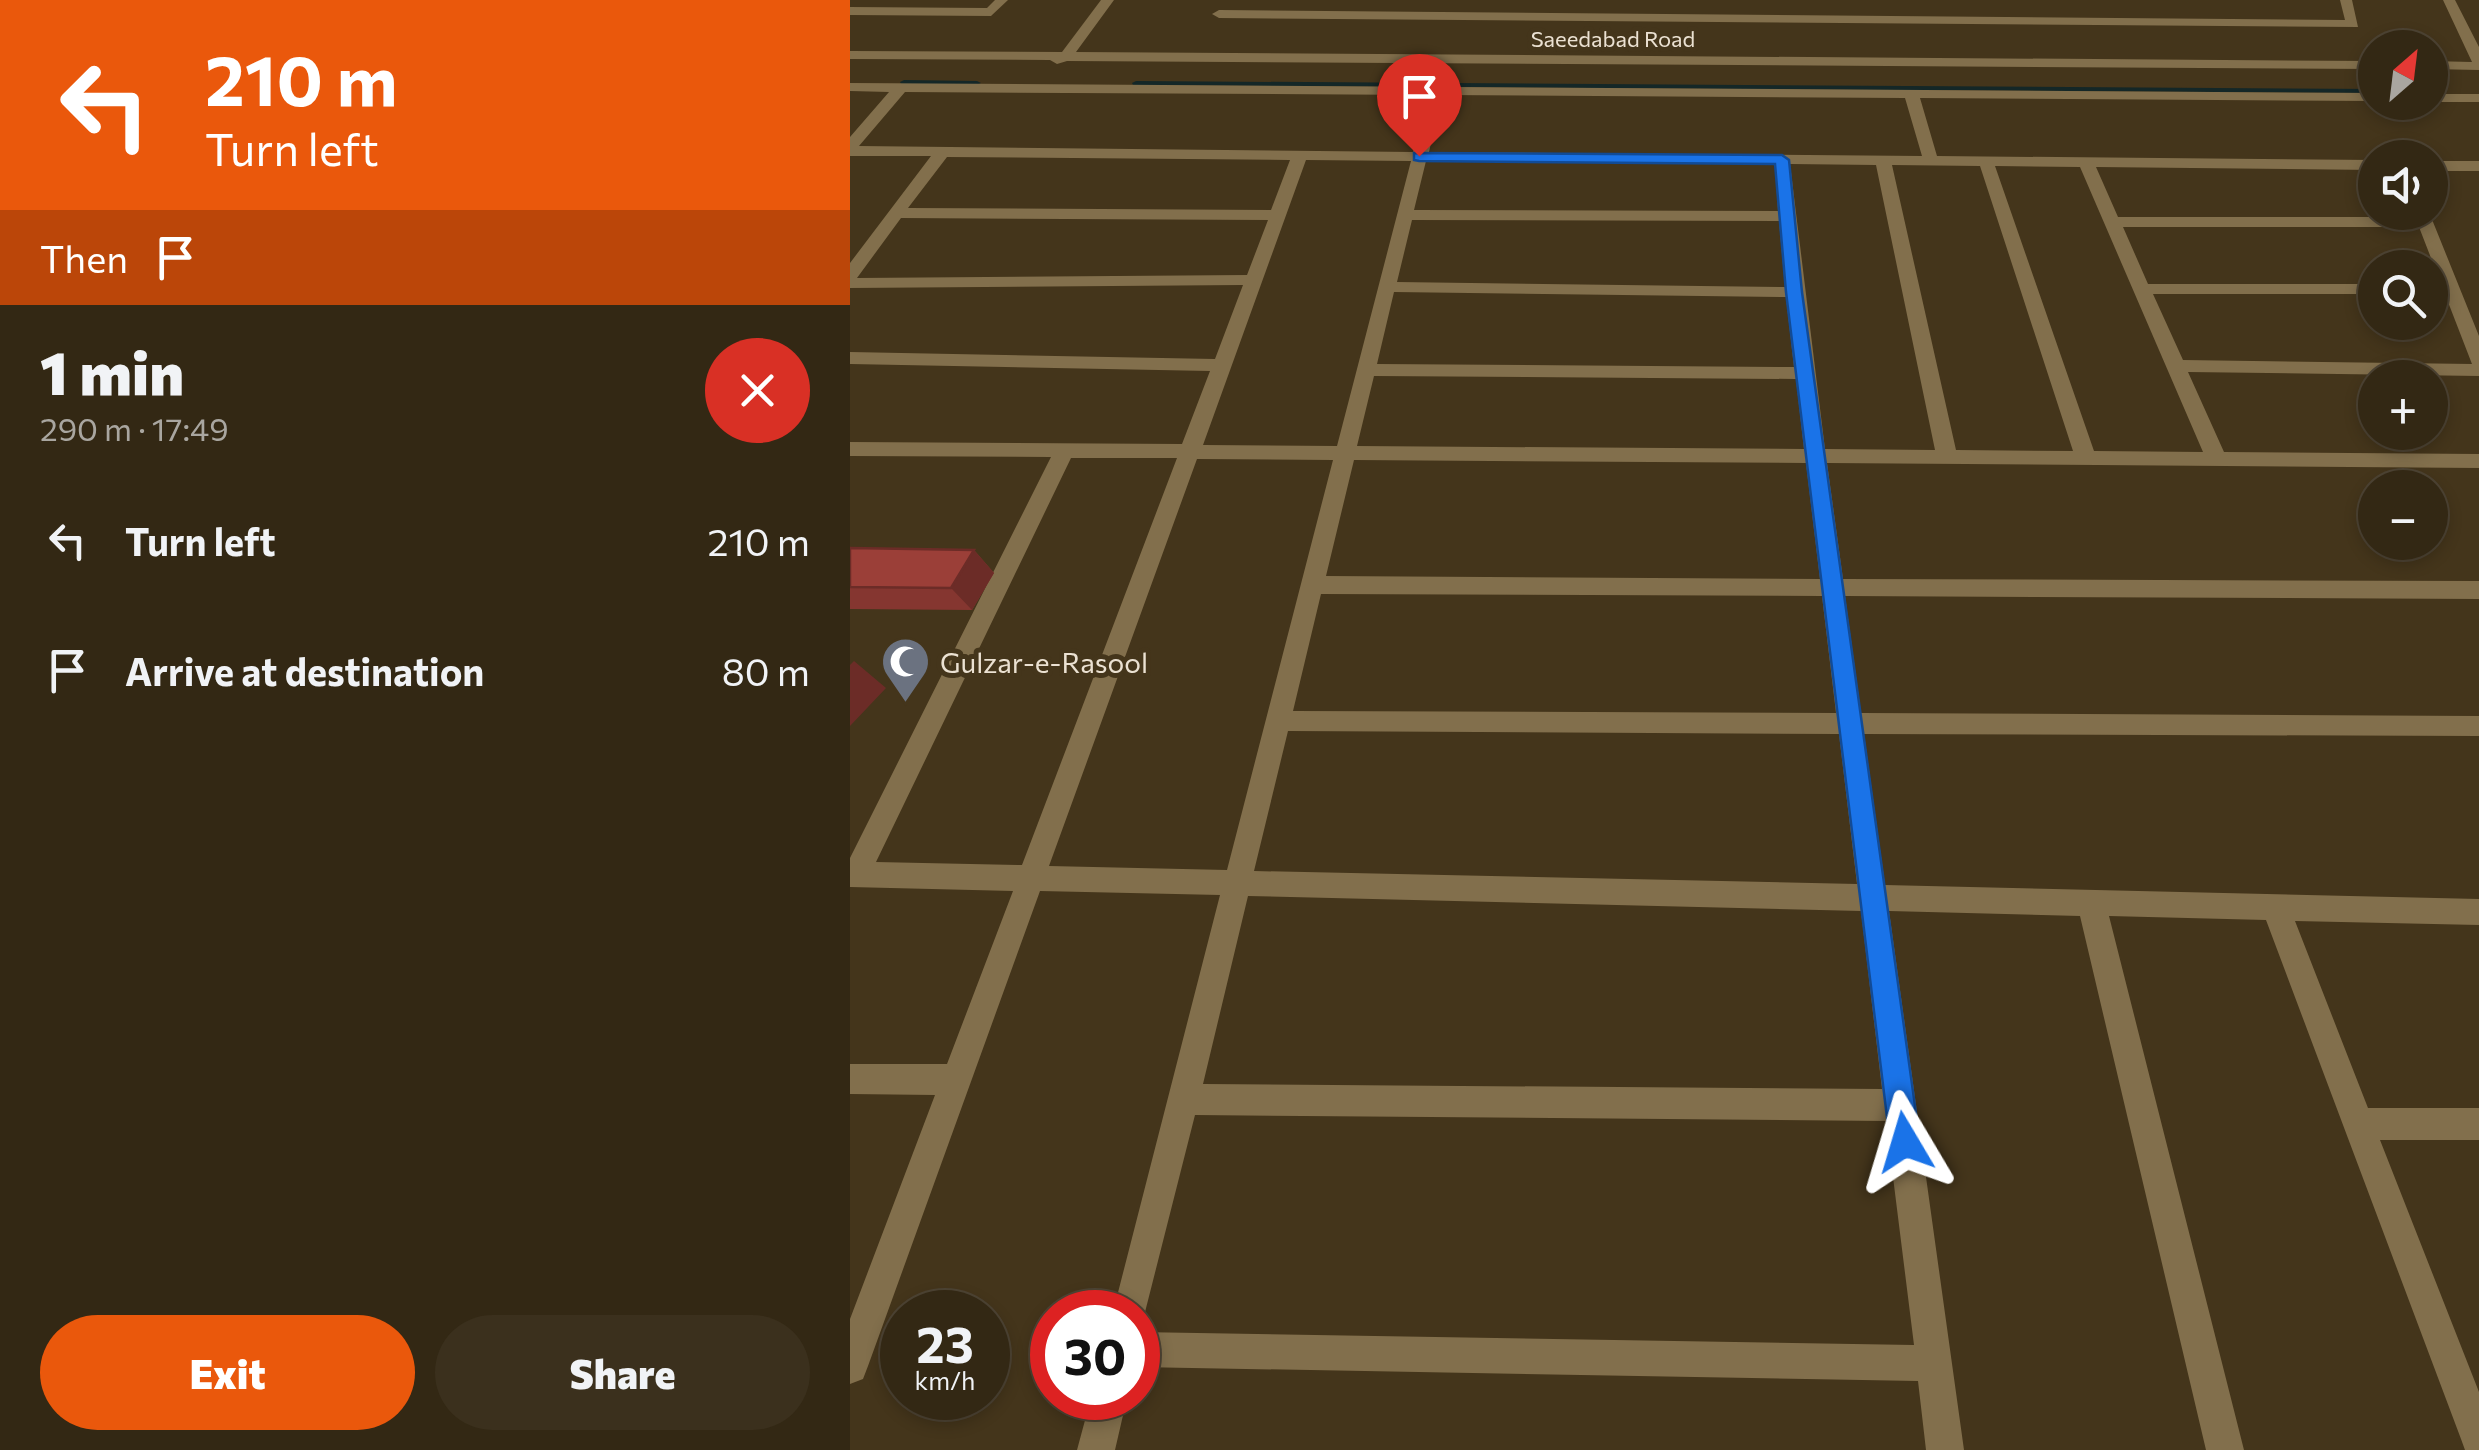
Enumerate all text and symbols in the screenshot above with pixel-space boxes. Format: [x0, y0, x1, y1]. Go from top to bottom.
street label: Saeedabad Road [1531, 25, 1695, 52]
north arrow [2358, 30, 2448, 120]
map controls [2358, 30, 2448, 560]
text: 210 m [205, 35, 397, 120]
icon: left [40, 40, 170, 170]
pin [1377, 54, 1462, 157]
icon: arrive [1392, 69, 1447, 124]
text: Turn left [205, 120, 379, 175]
button: sound [2358, 140, 2448, 230]
icon: arrive [148, 230, 203, 285]
text: Then [40, 234, 128, 281]
button: search [2358, 250, 2448, 340]
text: 1 min [40, 334, 184, 407]
button: close [705, 338, 810, 443]
button: + [2358, 360, 2448, 450]
text: 290 m · 17:49 [40, 408, 229, 448]
button: − [2358, 470, 2448, 560]
icon: left [40, 513, 95, 568]
text: Turn left [125, 517, 276, 564]
text: 210 m [707, 517, 810, 564]
mosque icon: Gulzar-e-Rasool [879, 636, 931, 704]
icon: arrive [40, 643, 95, 698]
place label: Gulzar-e-Rasool [940, 645, 1148, 679]
text: Arrive at destination [125, 647, 484, 694]
text: 80 m [722, 647, 810, 694]
position arrow [1853, 1090, 1957, 1194]
speed limit sign: 30 [1030, 1290, 1160, 1420]
text: 23 [916, 1312, 974, 1373]
button: Exit [40, 1315, 415, 1430]
button: Share [435, 1315, 810, 1430]
text: km/h [915, 1365, 975, 1395]

